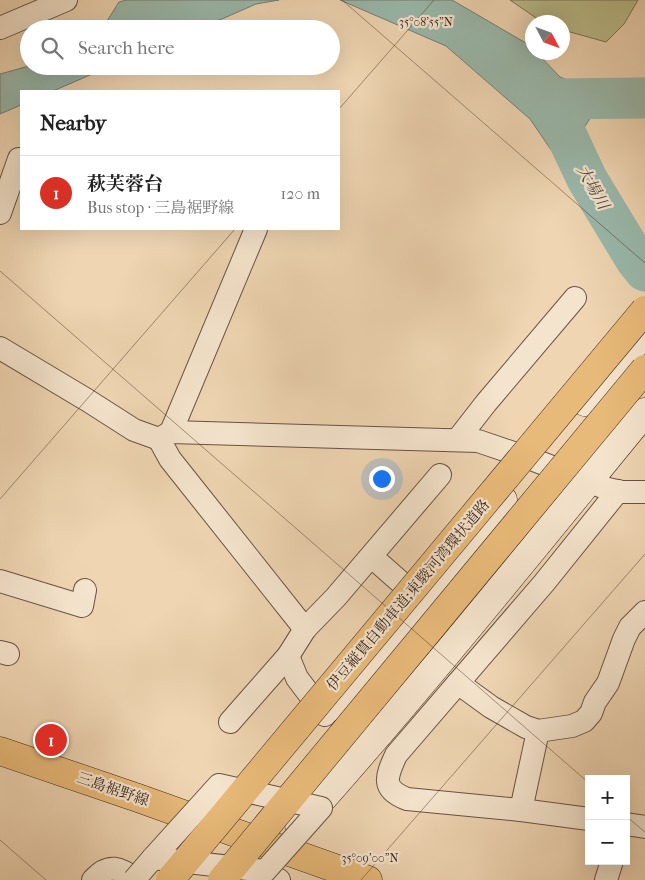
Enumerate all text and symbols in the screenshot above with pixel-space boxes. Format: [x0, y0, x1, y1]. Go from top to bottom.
text: 35°08'55"N [399, 15, 453, 29]
north arrow [525, 15, 570, 60]
search box [20, 20, 340, 75]
icon: search [38, 34, 66, 62]
text: Search here [78, 37, 174, 59]
text: Nearby [40, 111, 106, 135]
water label: 大場川 [573, 161, 614, 214]
text: 萩芙蓉台 [87, 173, 163, 195]
text: 1 [53, 184, 59, 203]
text: 120 m [281, 184, 320, 203]
text: Bus stop · 三島裾野線 [87, 198, 234, 217]
your location [369, 466, 395, 492]
street label: 伊豆縦貫自動車道;東駿河湾環状道路 [323, 496, 493, 694]
pin: 1 [35, 721, 67, 759]
street label: 三島裾野線 [75, 768, 151, 810]
map controls [585, 775, 630, 865]
button: + [585, 775, 630, 820]
button: − [585, 820, 630, 865]
text: 35°09'00"N [342, 851, 398, 865]

